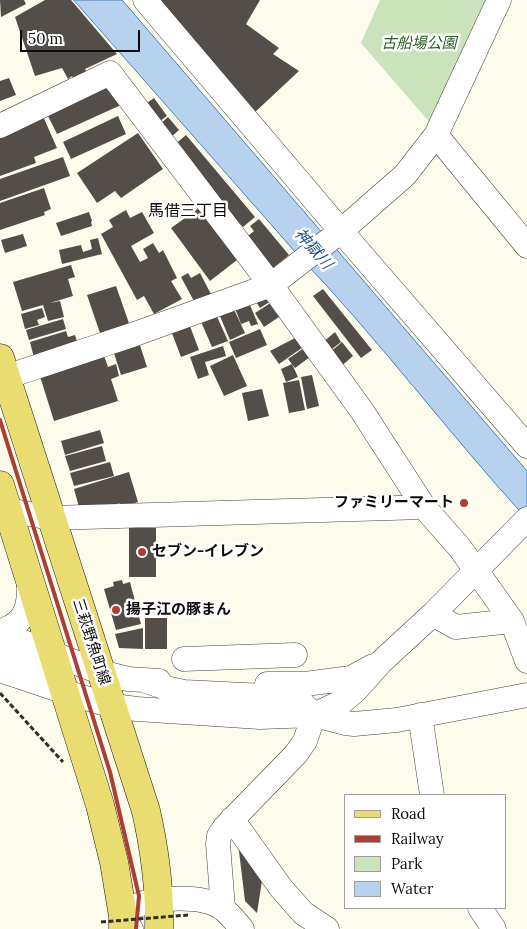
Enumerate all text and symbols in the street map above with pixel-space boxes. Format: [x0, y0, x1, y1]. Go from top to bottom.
scale bar [22, 20, 142, 52]
text: 50 m [28, 29, 63, 48]
park label: 古船場公園 [382, 35, 456, 53]
district label: 馬借三丁目 [148, 201, 228, 221]
water label: 神獄川 [290, 225, 336, 273]
place label: ファミリーマート [334, 494, 454, 512]
marker: ファミリーマート [458, 497, 470, 509]
place label: セブン-イレブン [152, 543, 264, 561]
marker: セブン-イレブン [136, 546, 148, 558]
street label: 三萩野魚町線 [69, 596, 113, 688]
place label: 揚子江の豚まん [126, 601, 231, 619]
marker: 揚子江の豚まん [110, 604, 122, 616]
legend [344, 794, 507, 909]
text: Road [391, 804, 426, 823]
text: Railway [391, 829, 444, 848]
text: Park [391, 854, 422, 873]
text: Water [391, 879, 433, 898]

